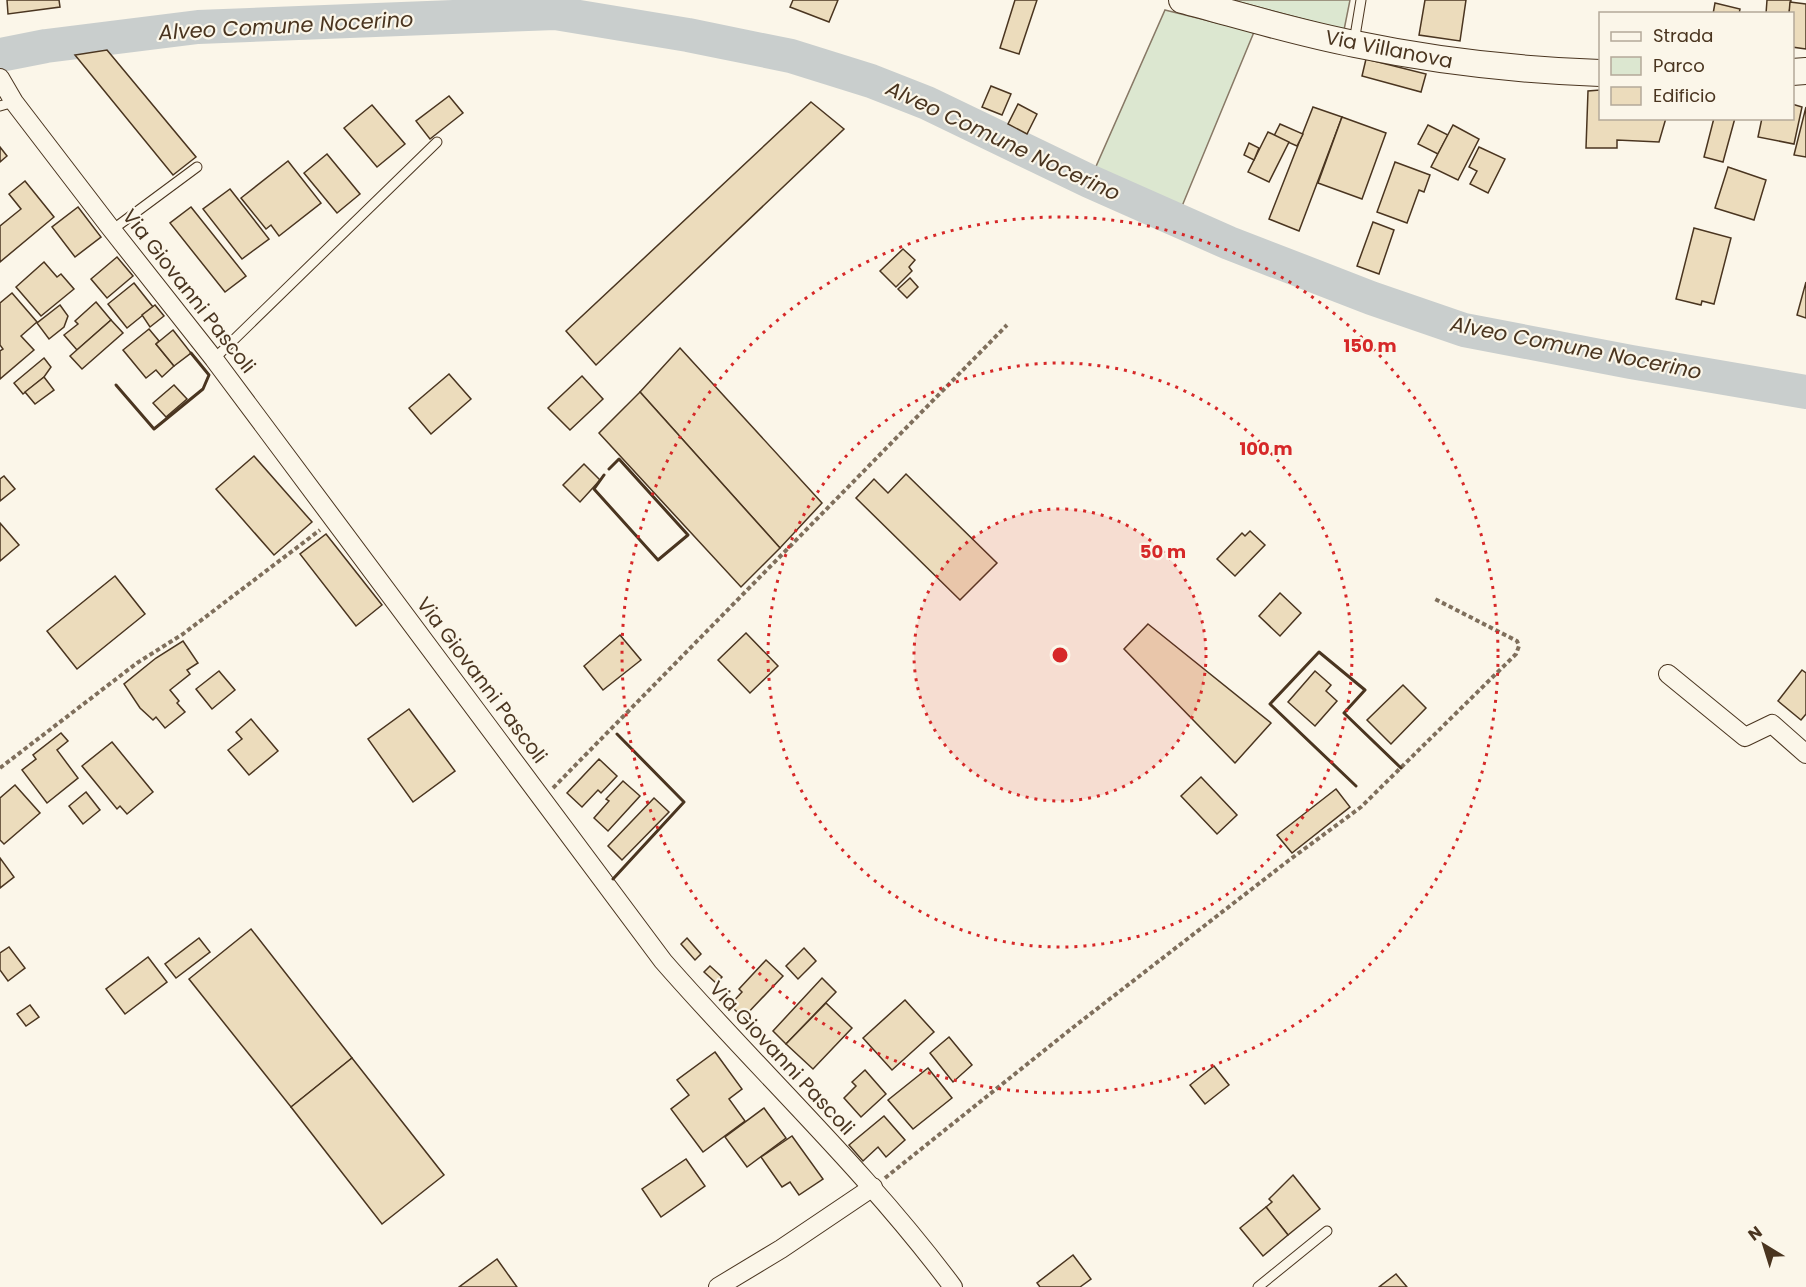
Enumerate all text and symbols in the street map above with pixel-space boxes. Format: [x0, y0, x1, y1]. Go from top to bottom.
water label: Alveo Comune Nocerino [157, 4, 414, 47]
legend [1599, 12, 1794, 120]
street label: Via Villanova [1323, 23, 1455, 75]
text: Strada [1653, 23, 1713, 48]
text: Parco [1653, 53, 1705, 78]
water label: Alveo Comune Nocerino [881, 73, 1125, 208]
text: Edificio [1653, 83, 1716, 108]
street label: Via Giovanni Pascoli [116, 203, 262, 379]
water label: Alveo Comune Nocerino [1447, 309, 1704, 386]
text: 150 m [1343, 333, 1397, 358]
text: 100 m [1239, 436, 1293, 461]
text: 50 m [1140, 539, 1186, 564]
street label: Via Giovanni Pascoli [410, 591, 554, 769]
centre of rings [1050, 645, 1070, 665]
street label: Via Giovanni Pascoli [703, 975, 861, 1141]
north arrow [1734, 1215, 1794, 1275]
text: N [1743, 1221, 1767, 1246]

